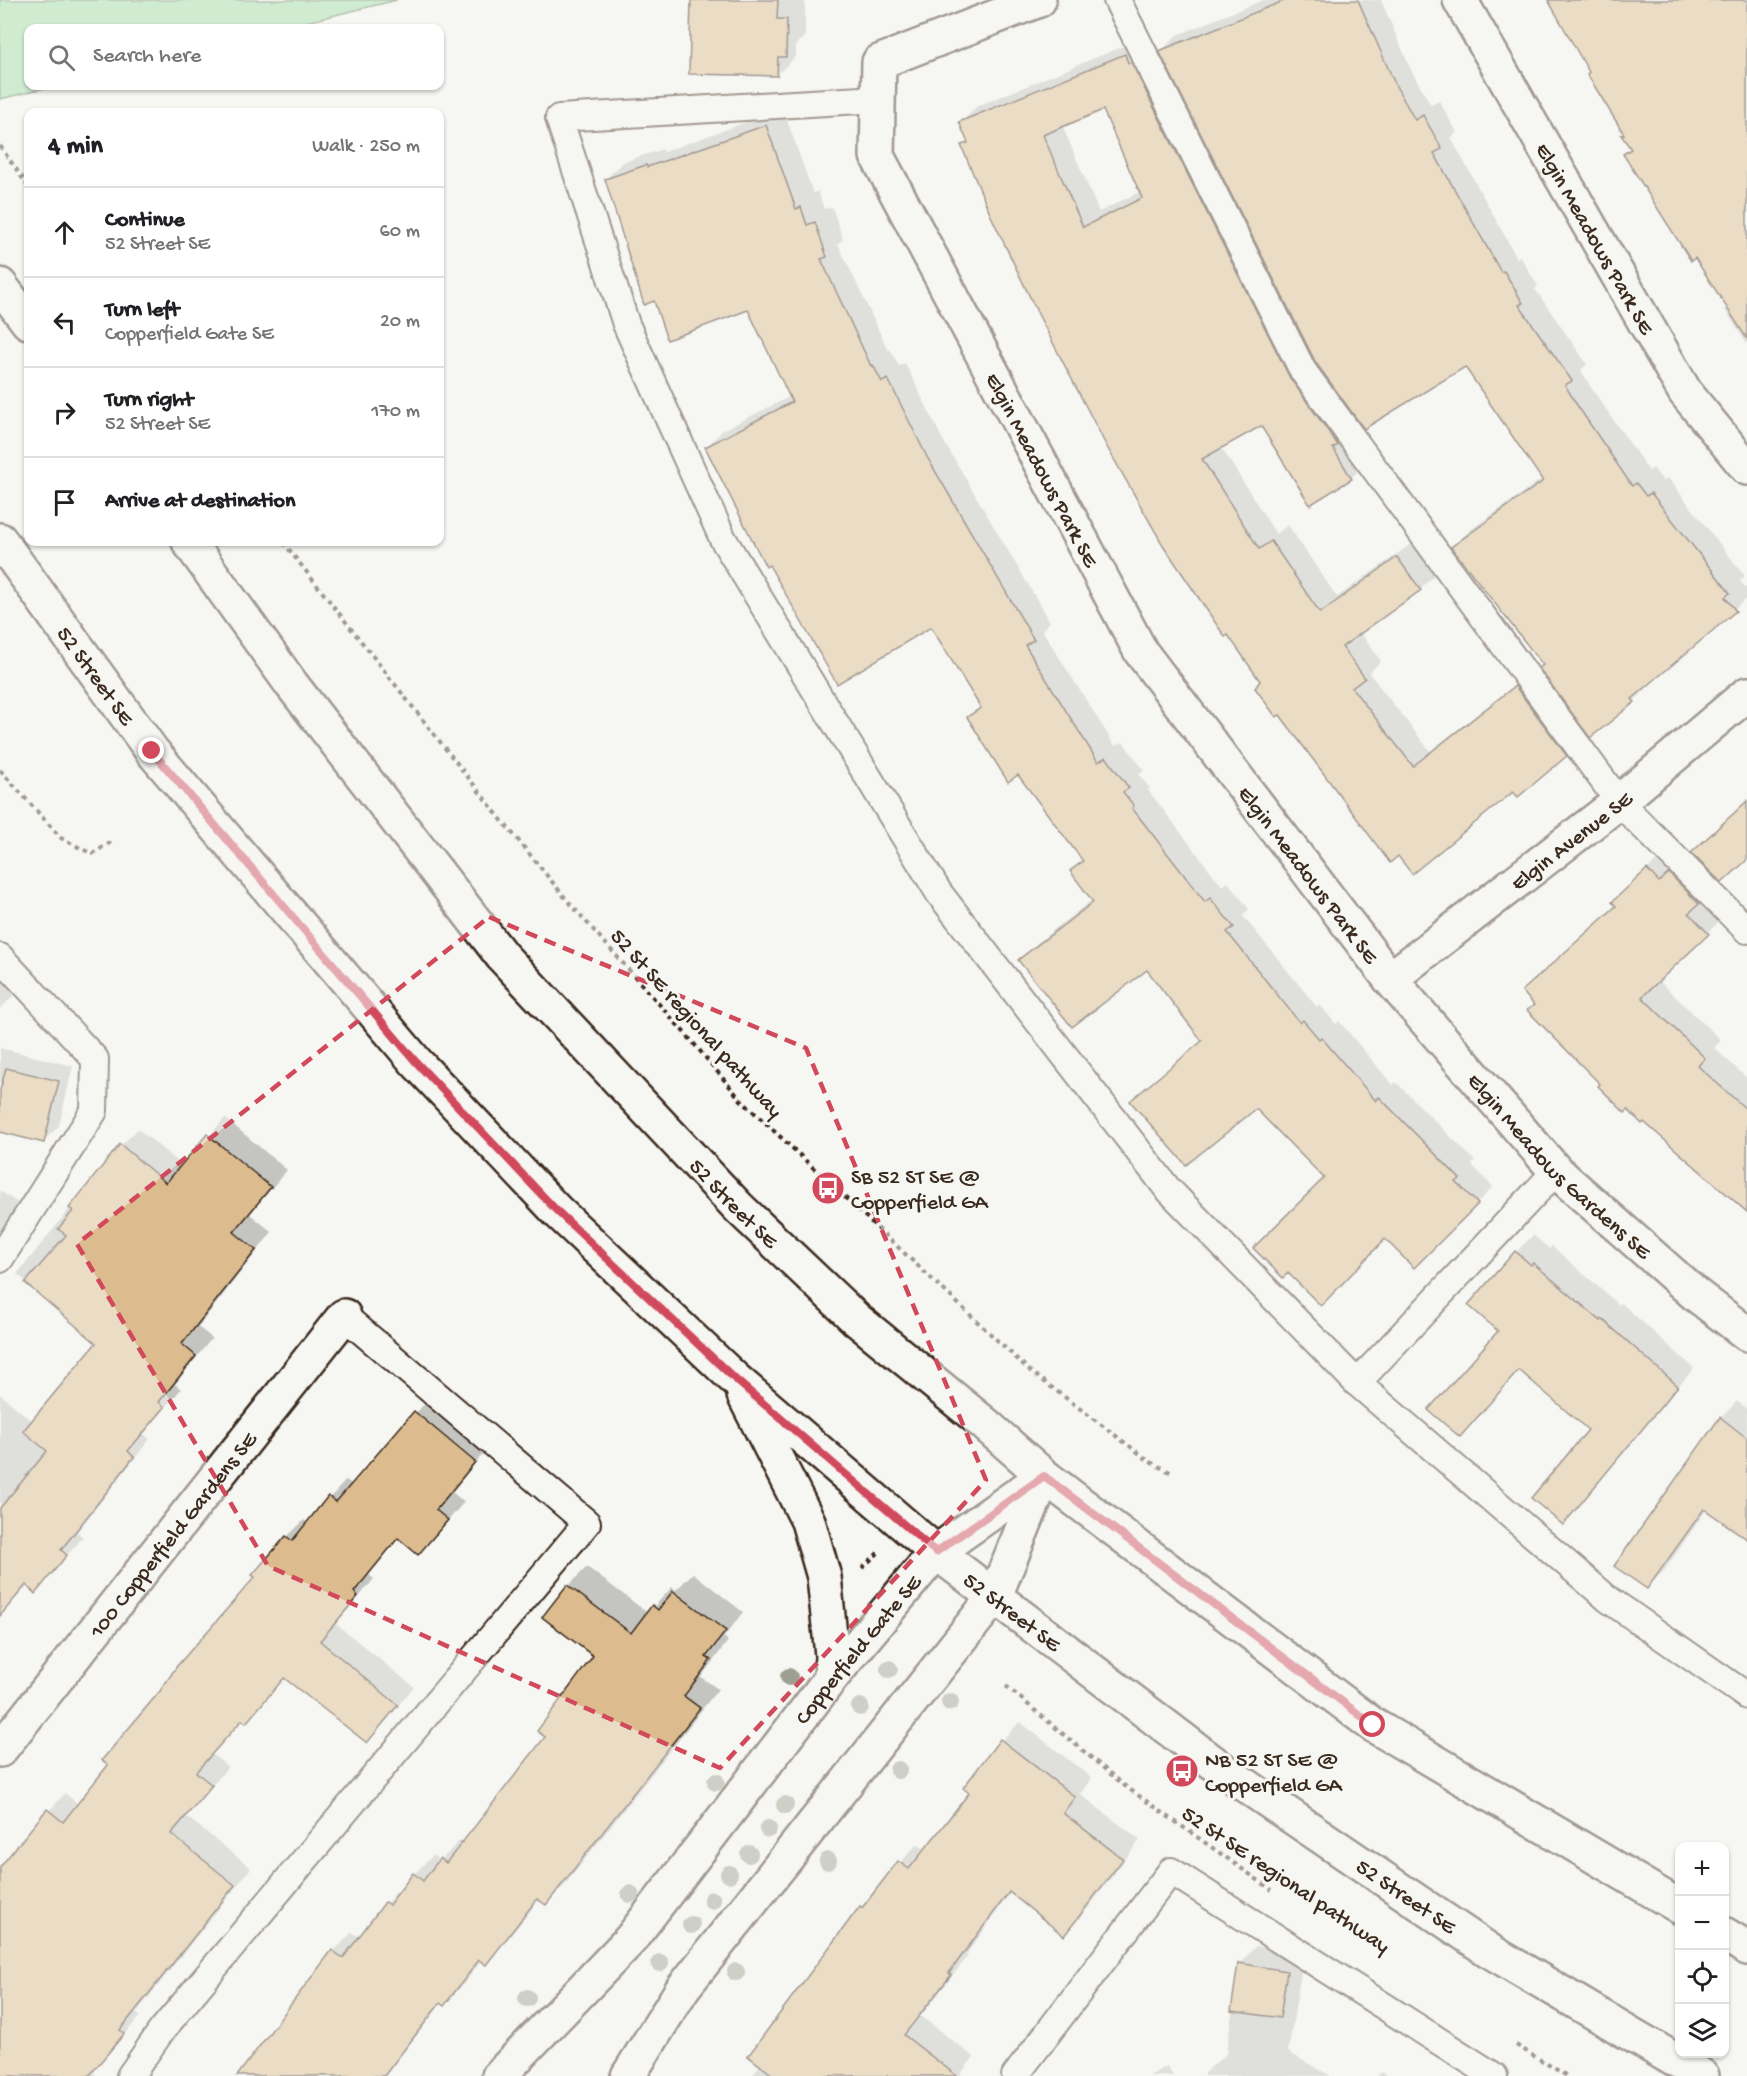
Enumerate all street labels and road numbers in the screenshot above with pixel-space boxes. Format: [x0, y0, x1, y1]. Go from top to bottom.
street label: Elgin Meadows Park SE [1528, 139, 1659, 341]
street label: Elgin Meadows Park SE [978, 369, 1103, 573]
street label: 52 Street SE [49, 623, 139, 733]
street label: Elgin Meadows Park SE [1231, 782, 1383, 971]
street label: Elgin Avenue SE [1507, 787, 1640, 898]
street label: 52 St SE regional pathway [603, 925, 787, 1125]
street label: Elgin Meadows Gardens SE [1460, 1069, 1656, 1267]
street label: 52 Street SE [682, 1155, 783, 1256]
street label: 100 Copperfield Gardens SE [85, 1427, 265, 1645]
street label: 52 Street SE [957, 1569, 1066, 1660]
street label: Copperfield Gate SE [791, 1570, 929, 1731]
street label: 52 St SE regional pathway [1176, 1802, 1394, 1961]
street label: 52 Street SE [1350, 1855, 1461, 1942]

